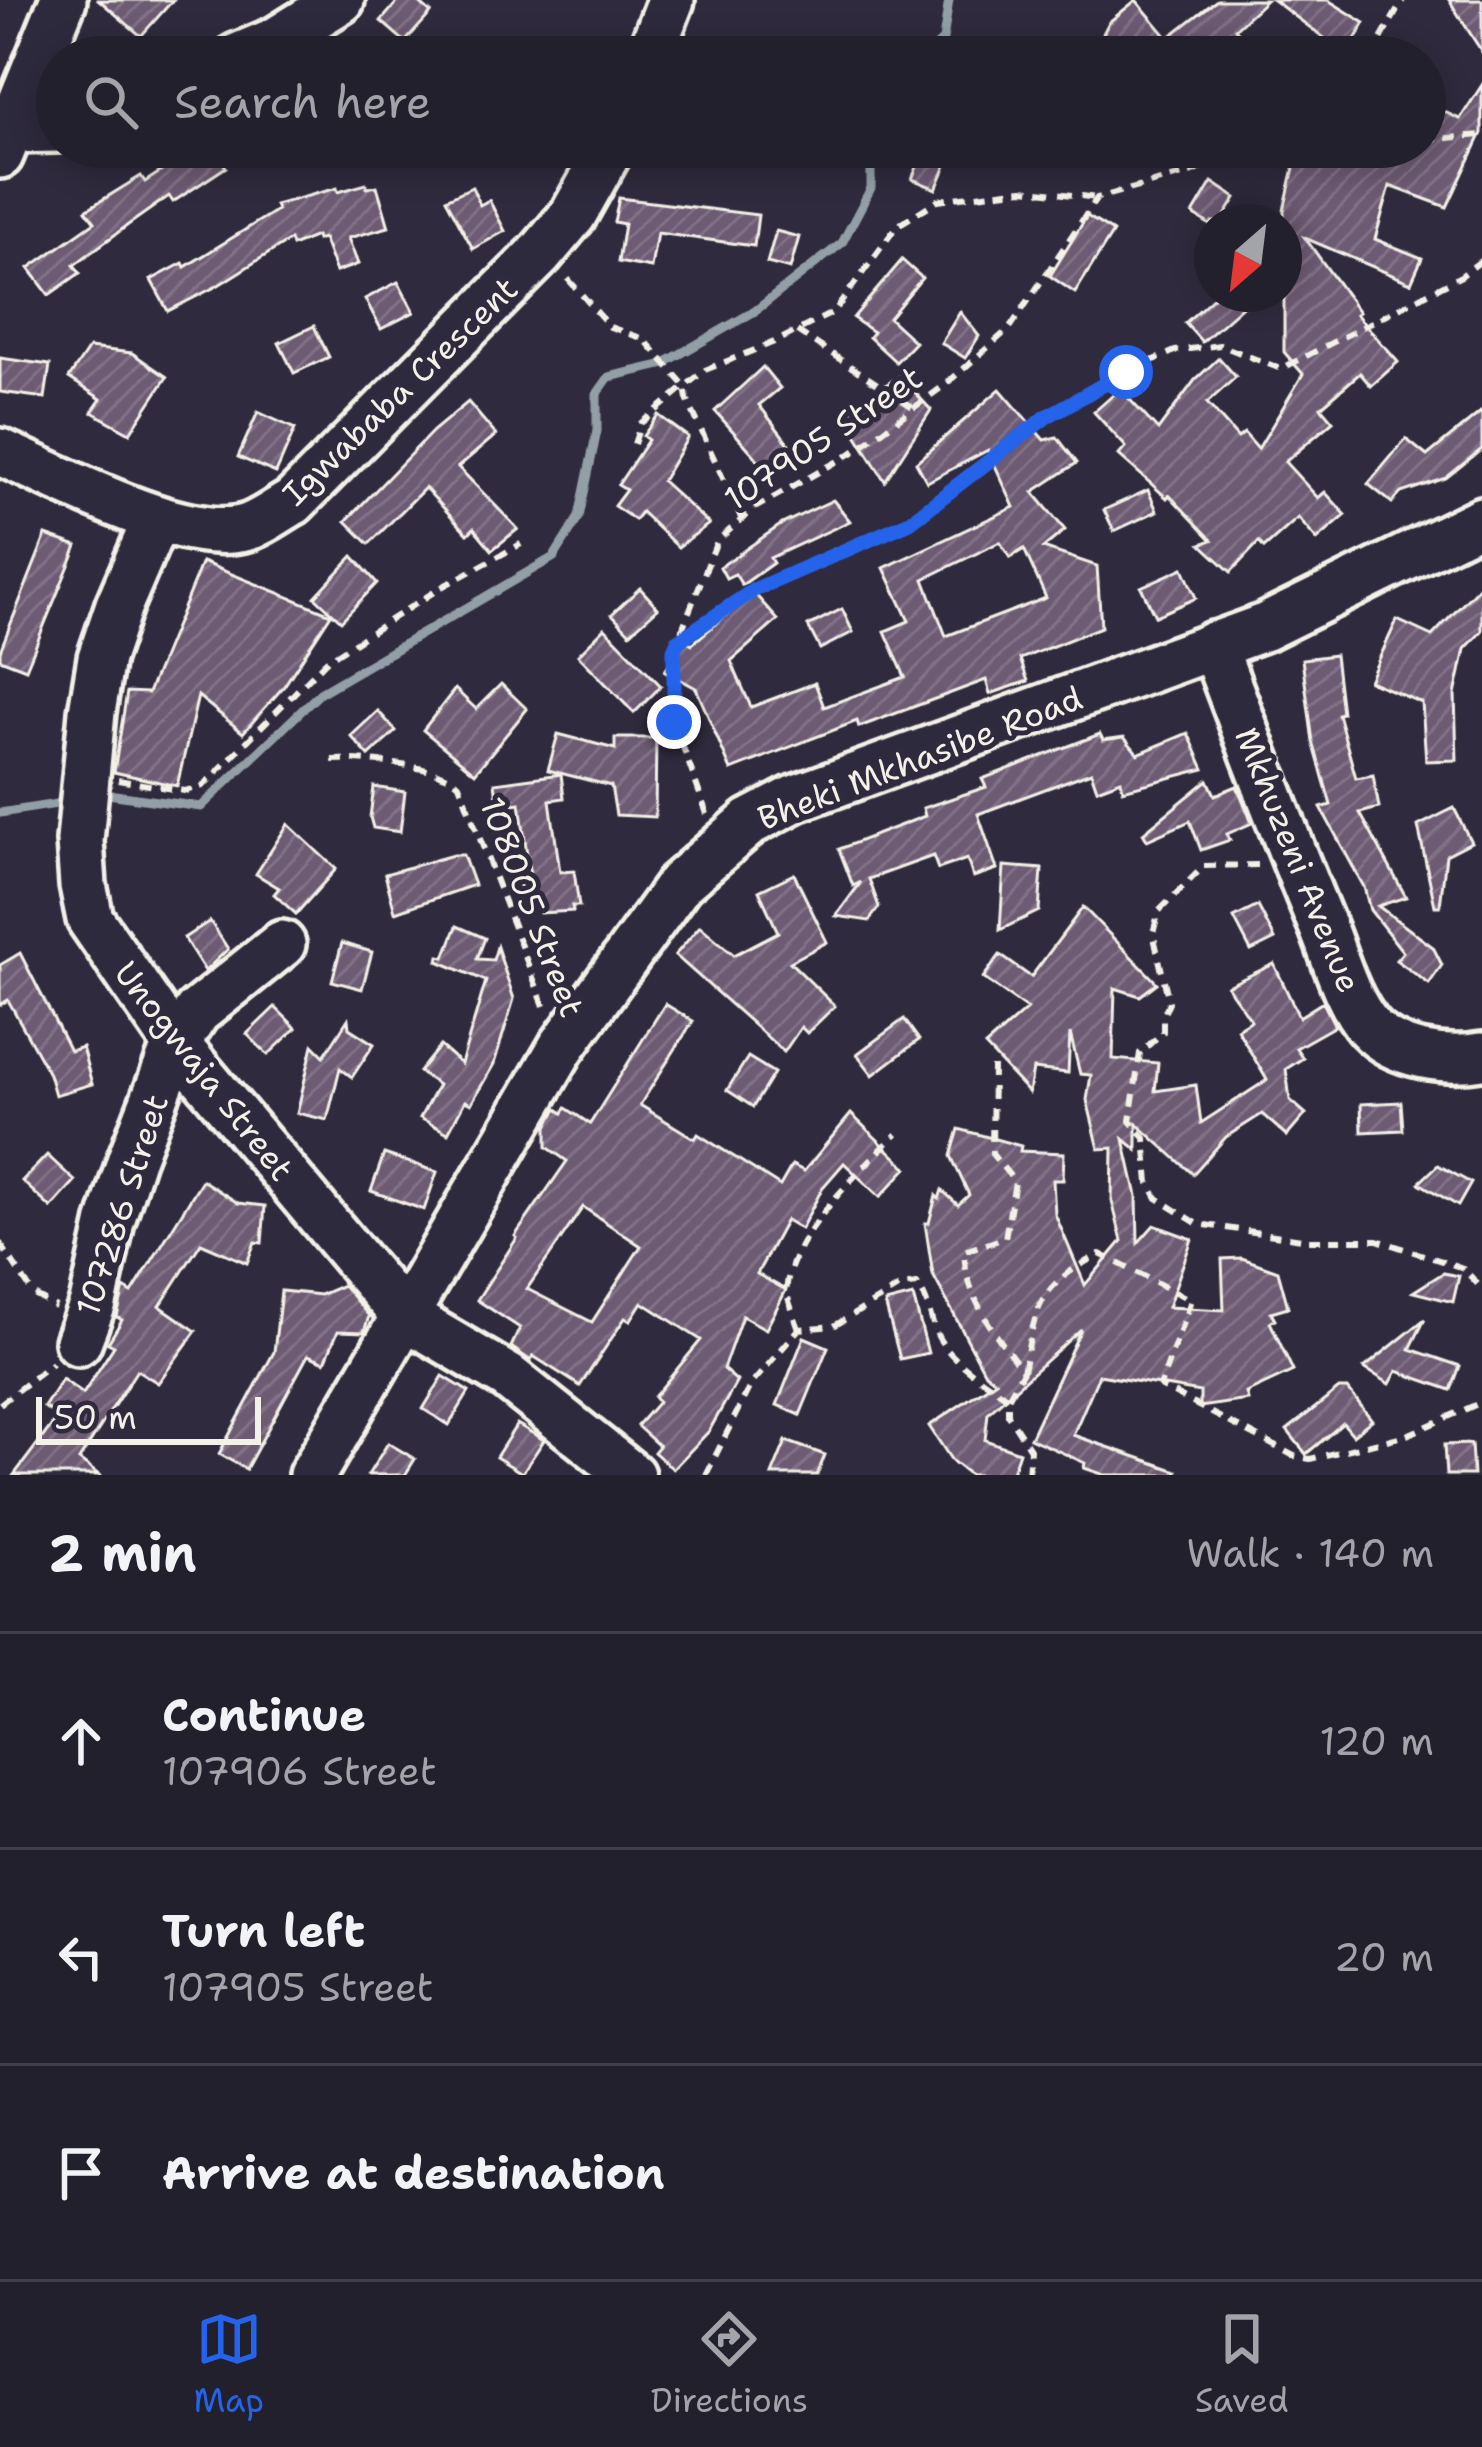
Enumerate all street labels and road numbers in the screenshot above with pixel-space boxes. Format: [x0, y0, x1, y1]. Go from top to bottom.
street label: Igwababa Crescent [272, 267, 528, 515]
street label: 107905 Street [715, 355, 931, 521]
street label: Bheki Mkhasibe Road [751, 675, 1089, 841]
street label: Mkhuzeni Avenue [1224, 721, 1372, 999]
street label: 108005 Street [469, 791, 595, 1023]
street label: Unogwaja Street [104, 952, 304, 1190]
street label: 107286 Street [65, 1089, 179, 1321]

